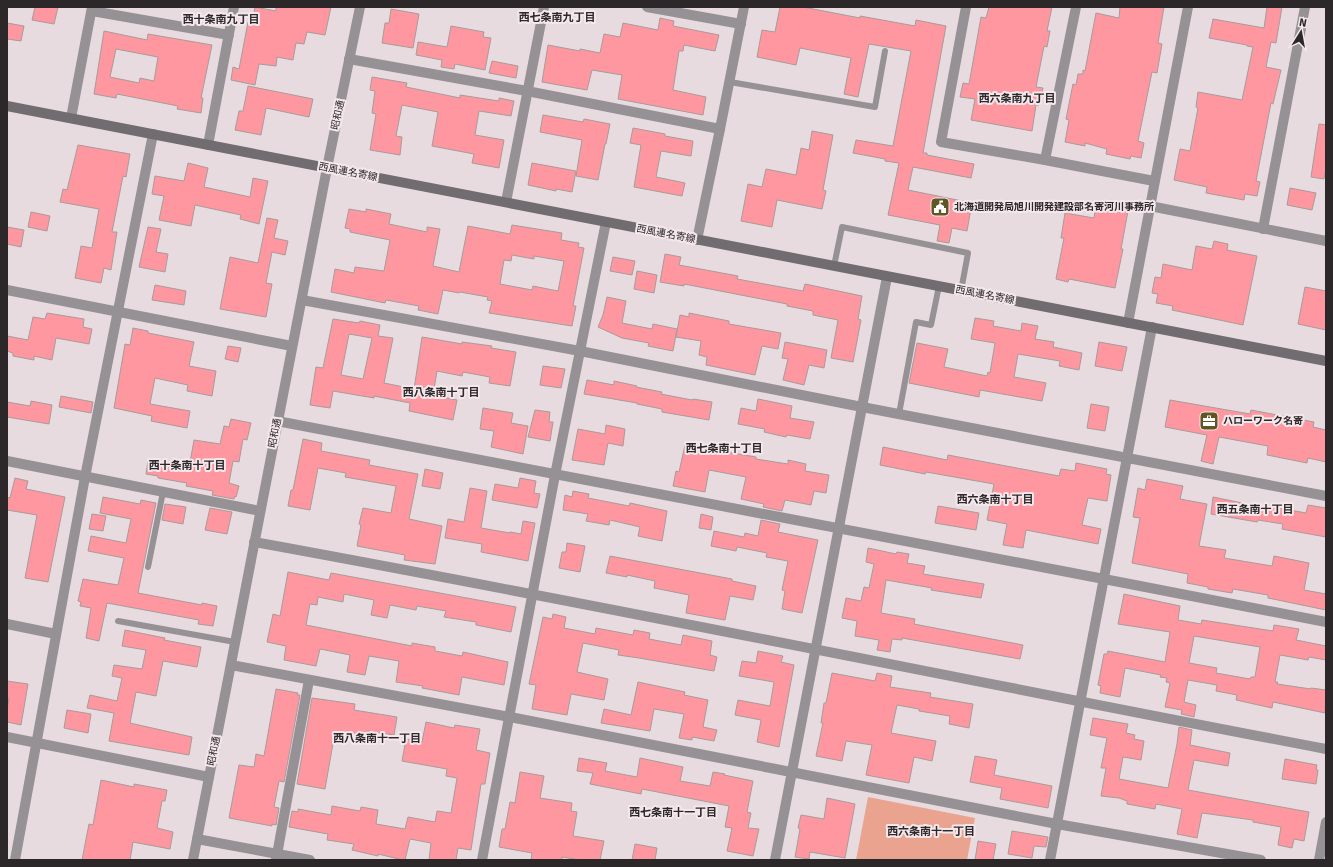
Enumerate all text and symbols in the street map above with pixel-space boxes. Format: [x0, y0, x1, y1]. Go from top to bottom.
district label: 西七条南九丁目 [519, 11, 596, 24]
north arrow [1281, 12, 1321, 52]
district label: 西十条南九丁目 [183, 13, 260, 26]
text: N [1298, 16, 1308, 30]
district label: 西六条南九丁目 [979, 92, 1056, 105]
street label: 昭和通 [329, 99, 347, 131]
street label: 西風連名寄線 [317, 160, 379, 184]
public building icon: 北海道開発局旭川開発建設部名寄河川事務所 [929, 196, 951, 218]
place label: 北海道開発局旭川開発建設部名寄河川事務所 [954, 201, 1154, 213]
street label: 西風連名寄線 [635, 222, 697, 246]
street label: 西風連名寄線 [954, 283, 1016, 307]
district label: 西八条南十丁目 [403, 386, 480, 399]
office icon: ハローワーク名寄 [1198, 410, 1220, 432]
place label: ハローワーク名寄 [1223, 415, 1303, 427]
street label: 昭和通 [266, 417, 284, 449]
district label: 西七条南十丁目 [686, 442, 763, 455]
district label: 西十条南十丁目 [149, 459, 226, 472]
district label: 西六条南十丁目 [957, 493, 1034, 506]
district label: 西五条南十丁目 [1217, 503, 1294, 516]
district label: 西八条南十一丁目 [333, 732, 421, 745]
street label: 昭和通 [205, 735, 223, 767]
district label: 西七条南十一丁目 [629, 806, 717, 819]
district label: 西六条南十一丁目 [887, 825, 975, 838]

